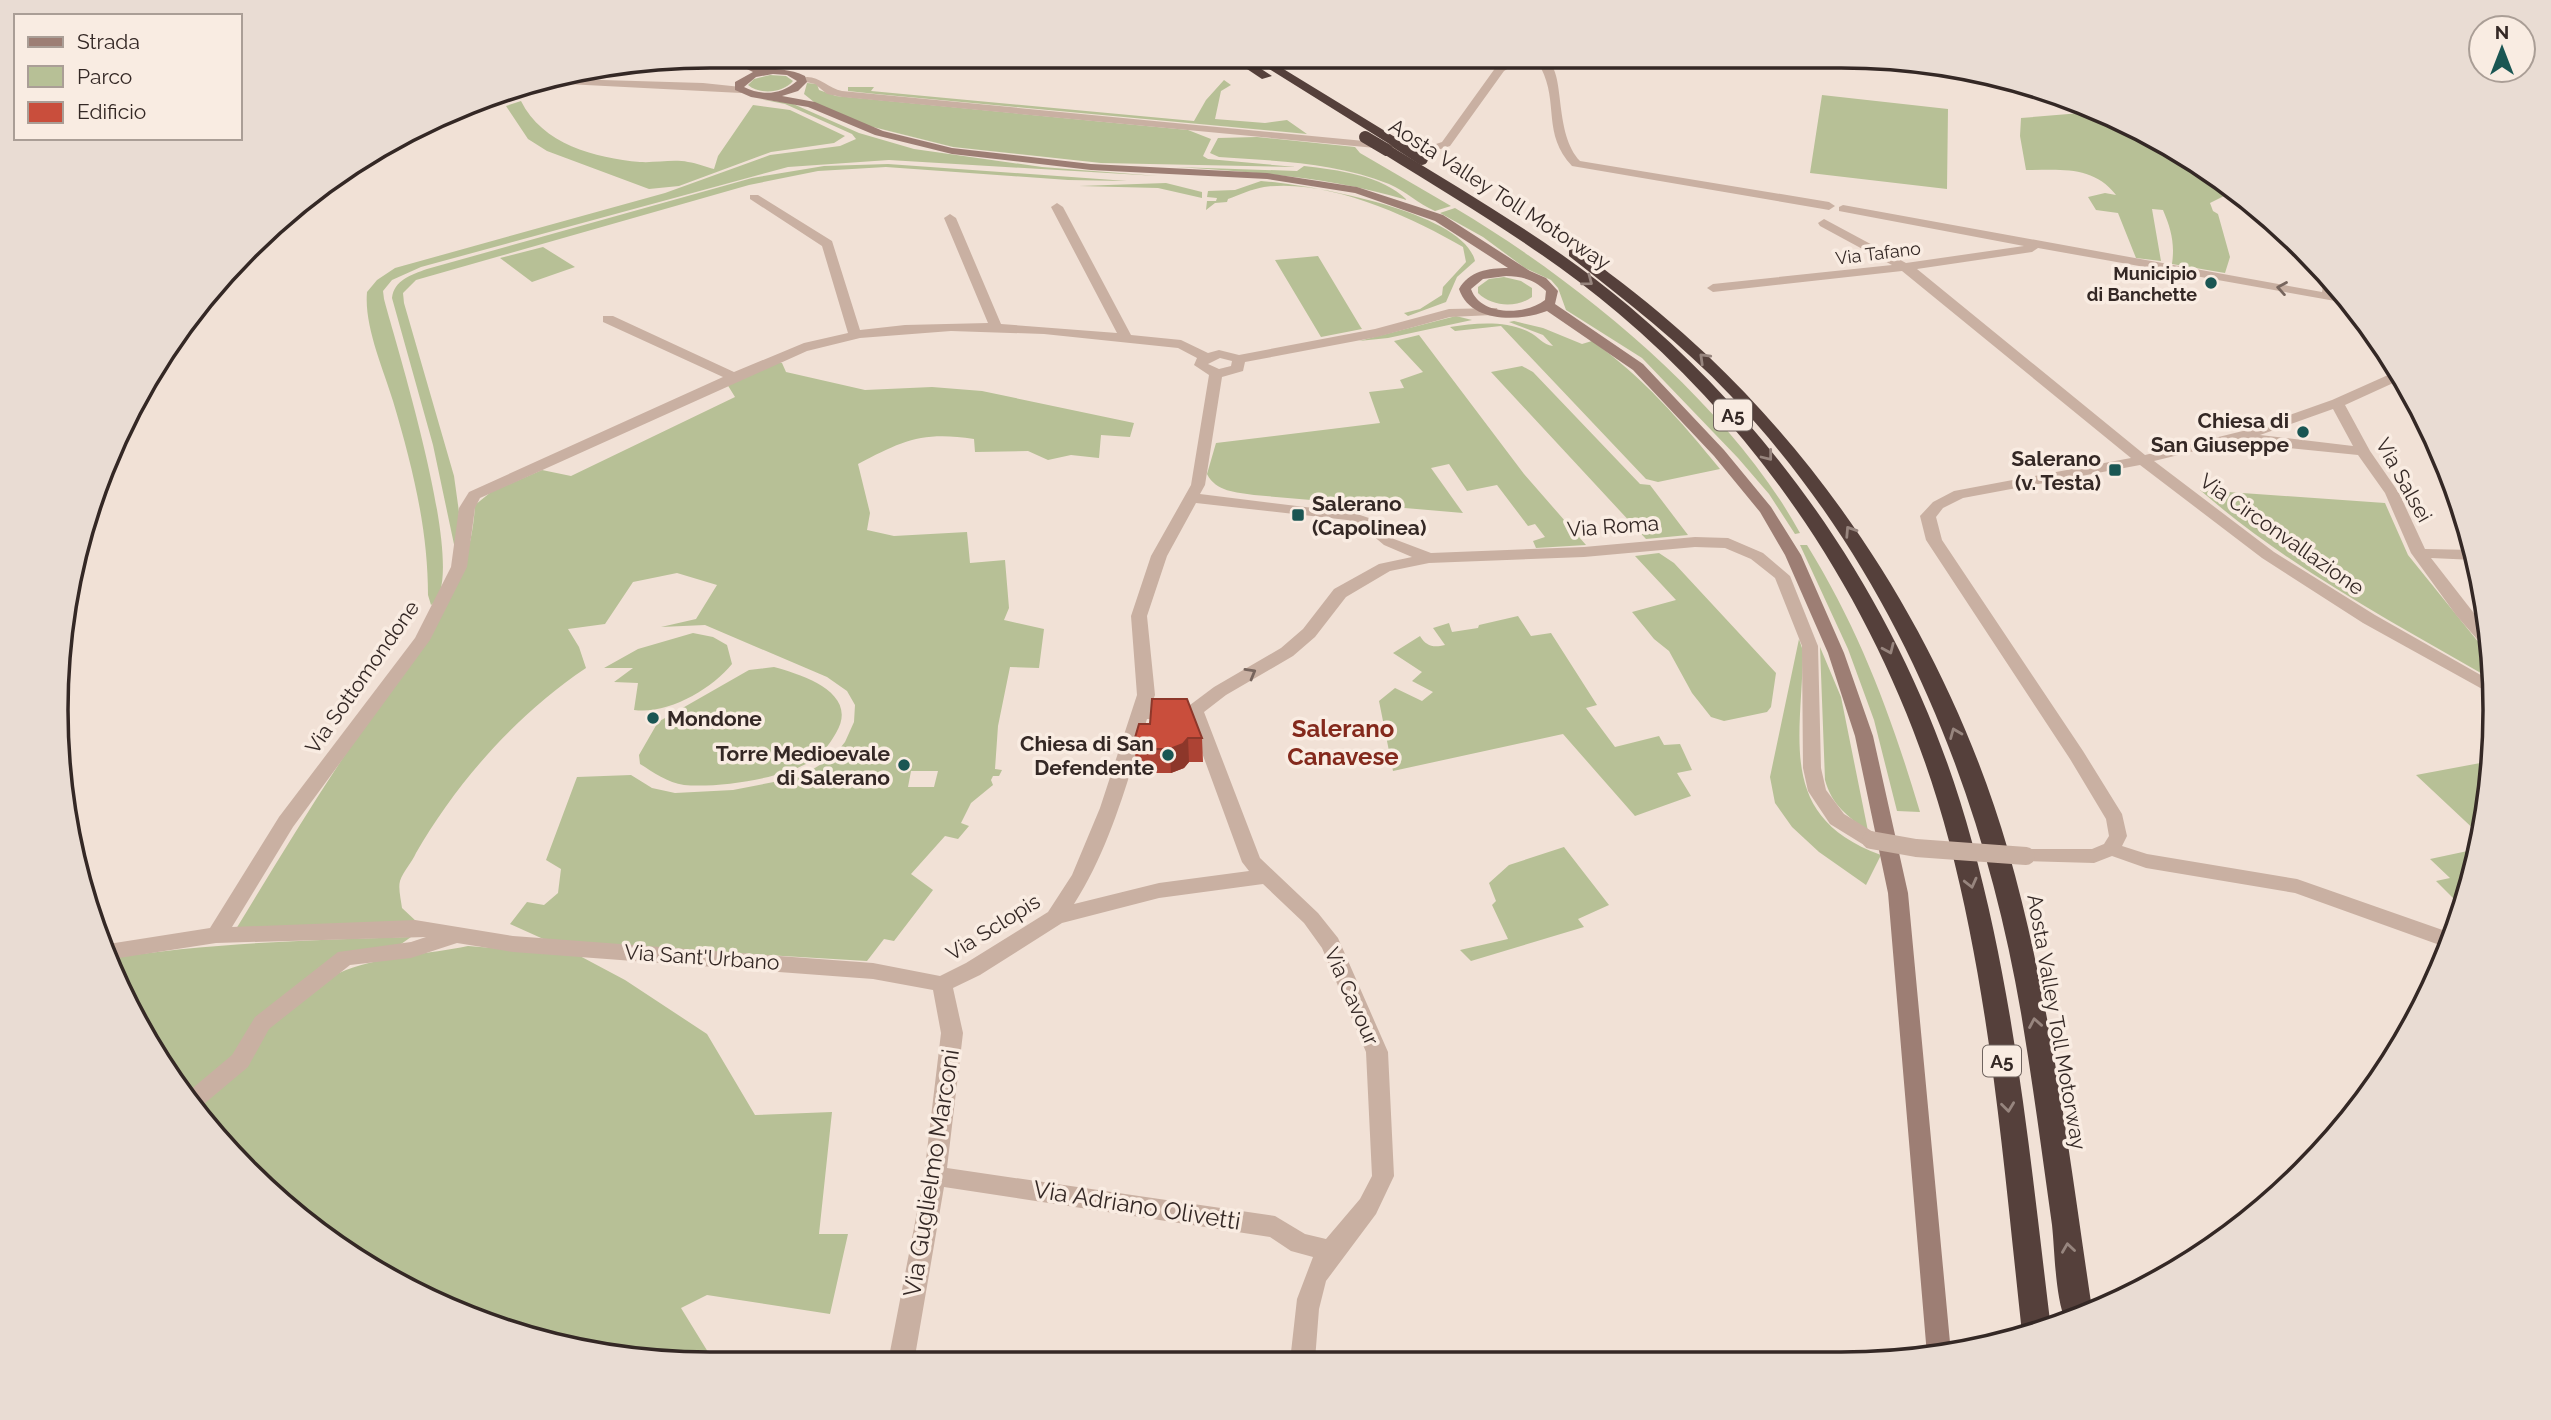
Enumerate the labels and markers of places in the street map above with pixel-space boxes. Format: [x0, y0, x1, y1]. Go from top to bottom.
place label: Municipio di Banchette [2087, 263, 2197, 305]
marker: Municipio di Banchette [2203, 275, 2219, 291]
place label: Chiesa di San Giuseppe [2151, 408, 2289, 457]
marker: Chiesa di San Giuseppe [2295, 424, 2311, 440]
place label: Salerano (v. Testa) [2011, 446, 2101, 495]
marker: Salerano (v. Testa) [2107, 462, 2123, 478]
place label: Salerano (Capolinea) [1312, 491, 1426, 540]
marker: Salerano (Capolinea) [1290, 507, 1306, 523]
place label: Mondone [667, 706, 762, 731]
marker: Mondone [645, 710, 661, 726]
place label: Chiesa di San Defendente [1020, 731, 1154, 780]
place label: Torre Medioevale di Salerano [716, 741, 890, 790]
marker: Chiesa di San Defendente [1160, 747, 1176, 763]
marker: Torre Medioevale di Salerano [896, 757, 912, 773]

